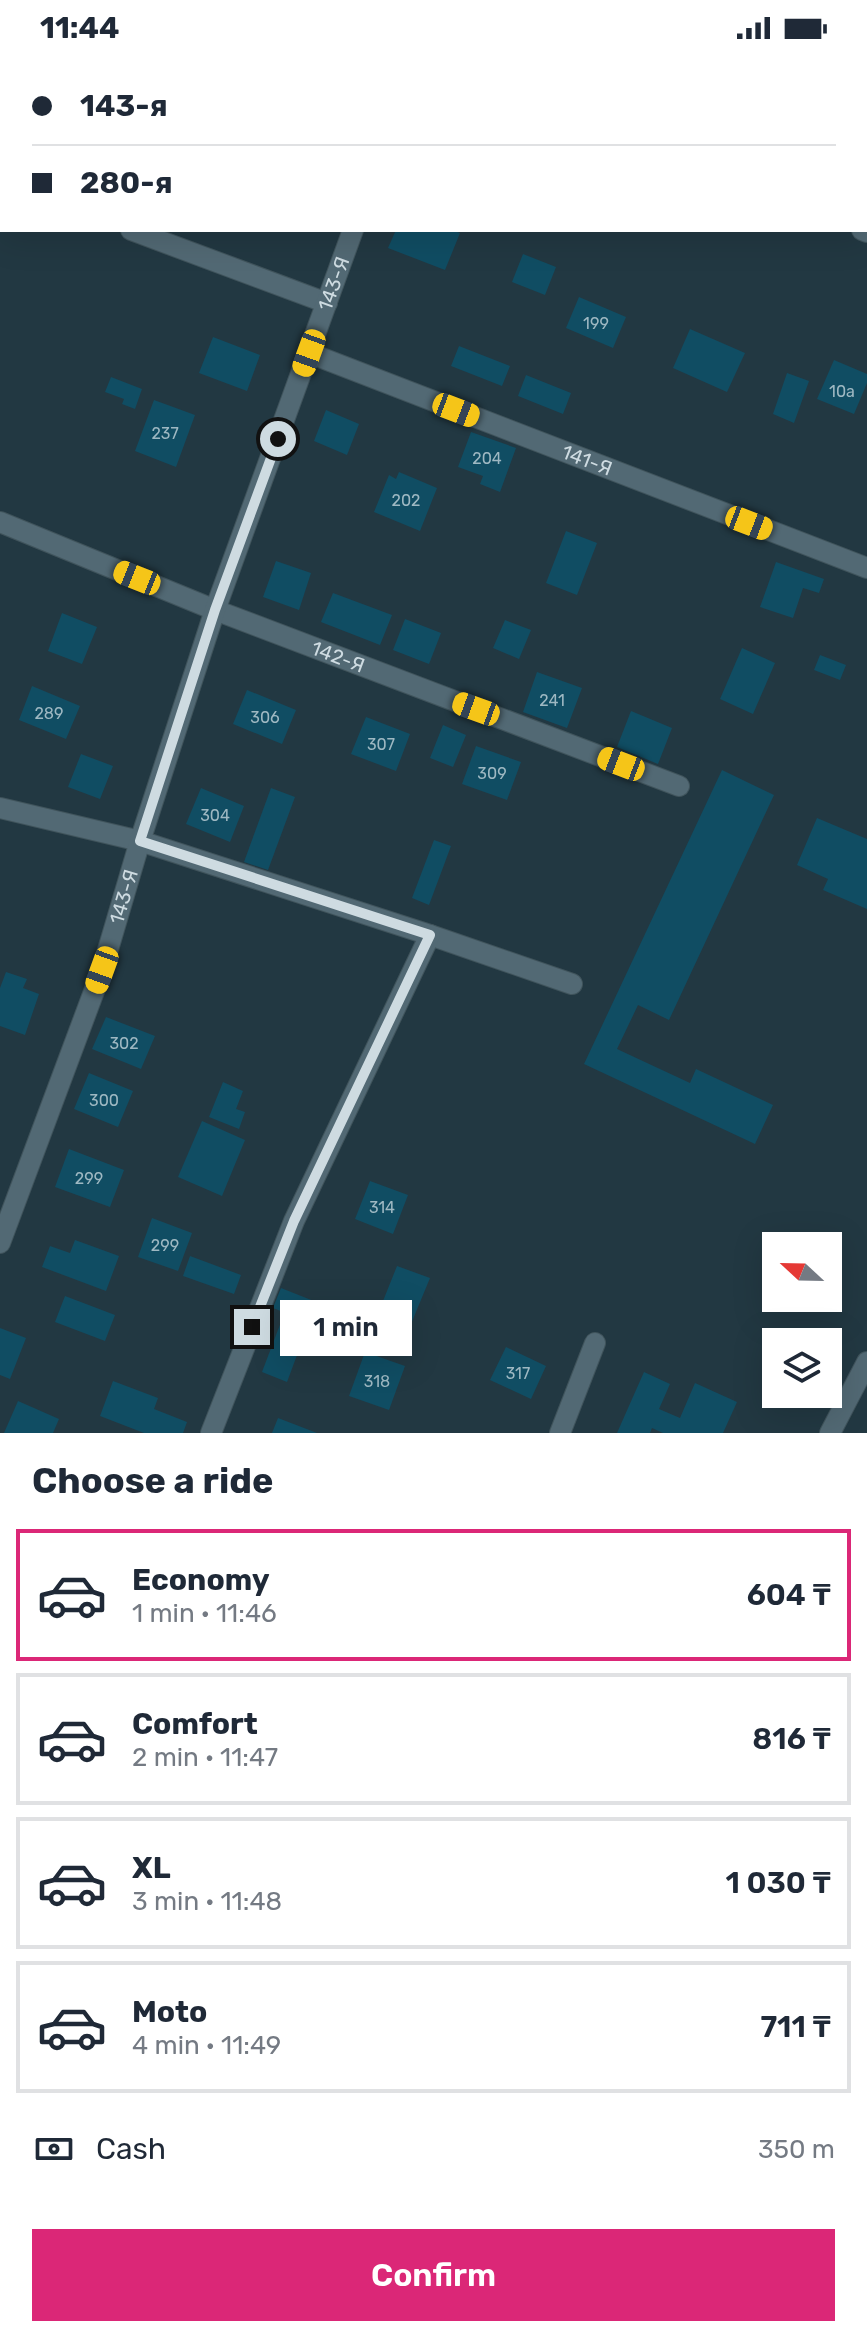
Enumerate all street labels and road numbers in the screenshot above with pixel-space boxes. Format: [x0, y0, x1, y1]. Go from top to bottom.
street label: 143-Я [313, 253, 354, 314]
street label: 141-Я [558, 440, 616, 481]
street label: 142-Я [308, 636, 368, 678]
street label: 143-Я [104, 866, 143, 927]

